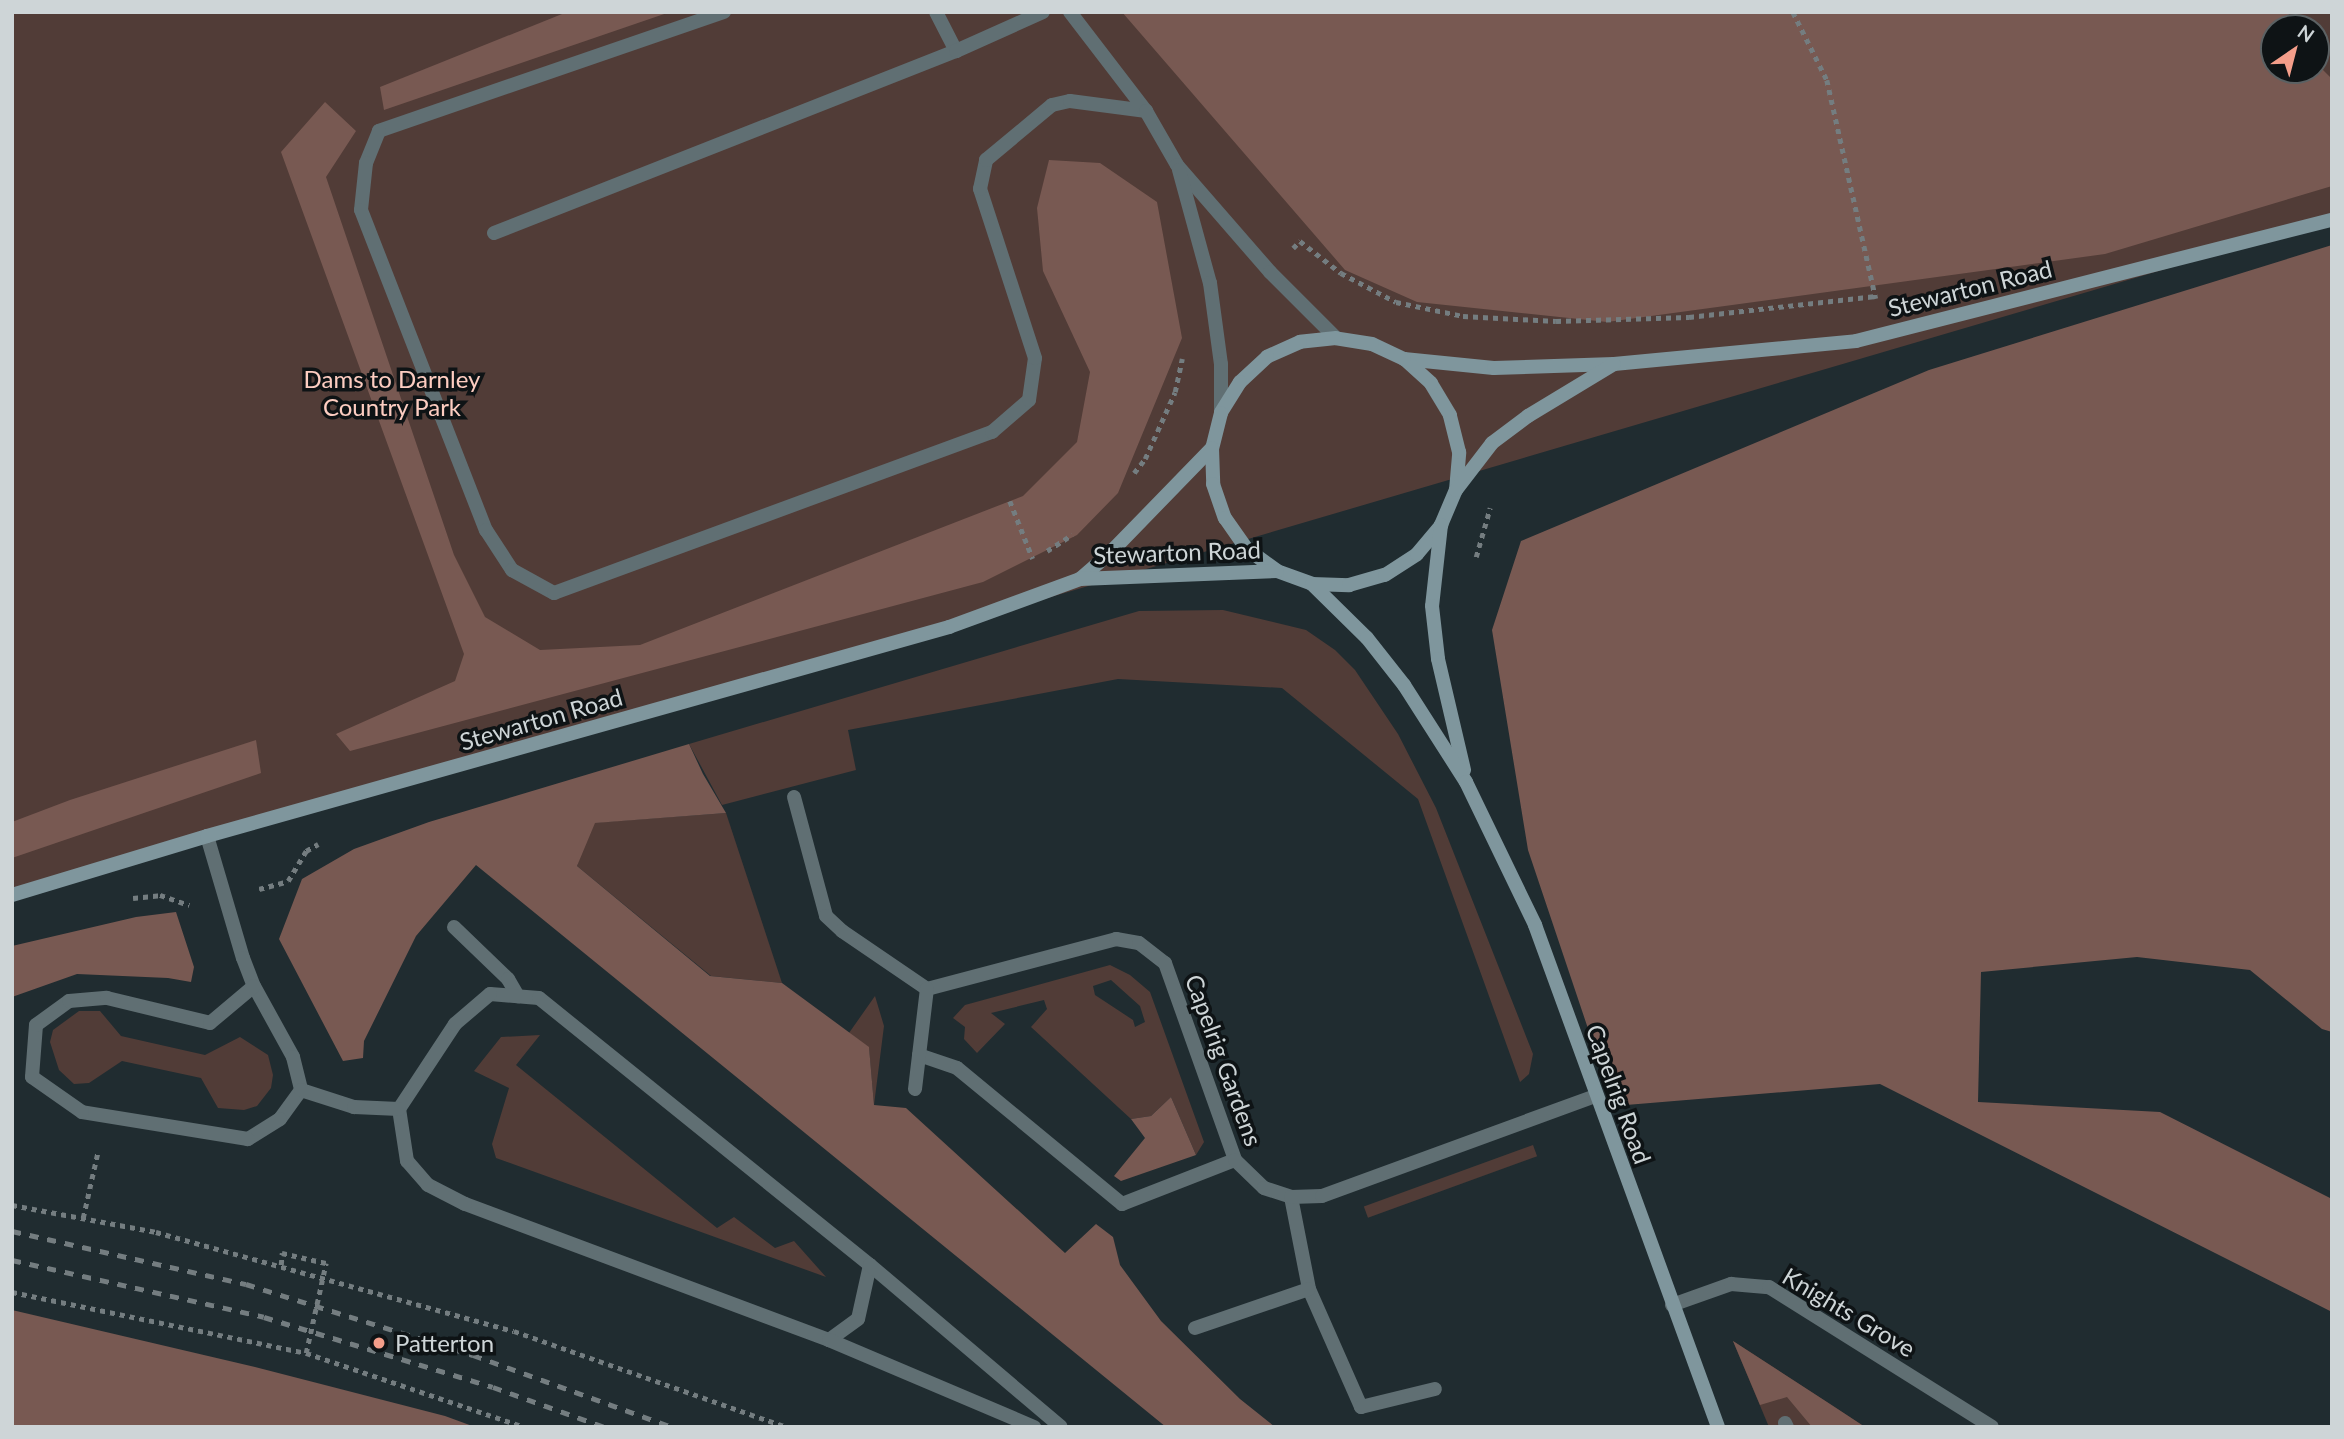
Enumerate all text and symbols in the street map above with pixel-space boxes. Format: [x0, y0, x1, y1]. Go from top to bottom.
north arrow [2260, 14, 2330, 84]
text: N [2294, 19, 2319, 47]
street label: Stewarton Road [1885, 254, 2055, 322]
park label: Dams to Darnley Country Park [304, 365, 480, 421]
street label: Stewarton Road [1093, 535, 1261, 569]
street label: Stewarton Road [456, 682, 626, 756]
street label: Capelrig Gardens [1180, 970, 1268, 1150]
street label: Capelrig Road [1580, 1020, 1658, 1168]
street label: Knights Grove [1778, 1261, 1920, 1363]
place label: Patterton [395, 1329, 494, 1357]
marker: Patterton [369, 1333, 389, 1353]

